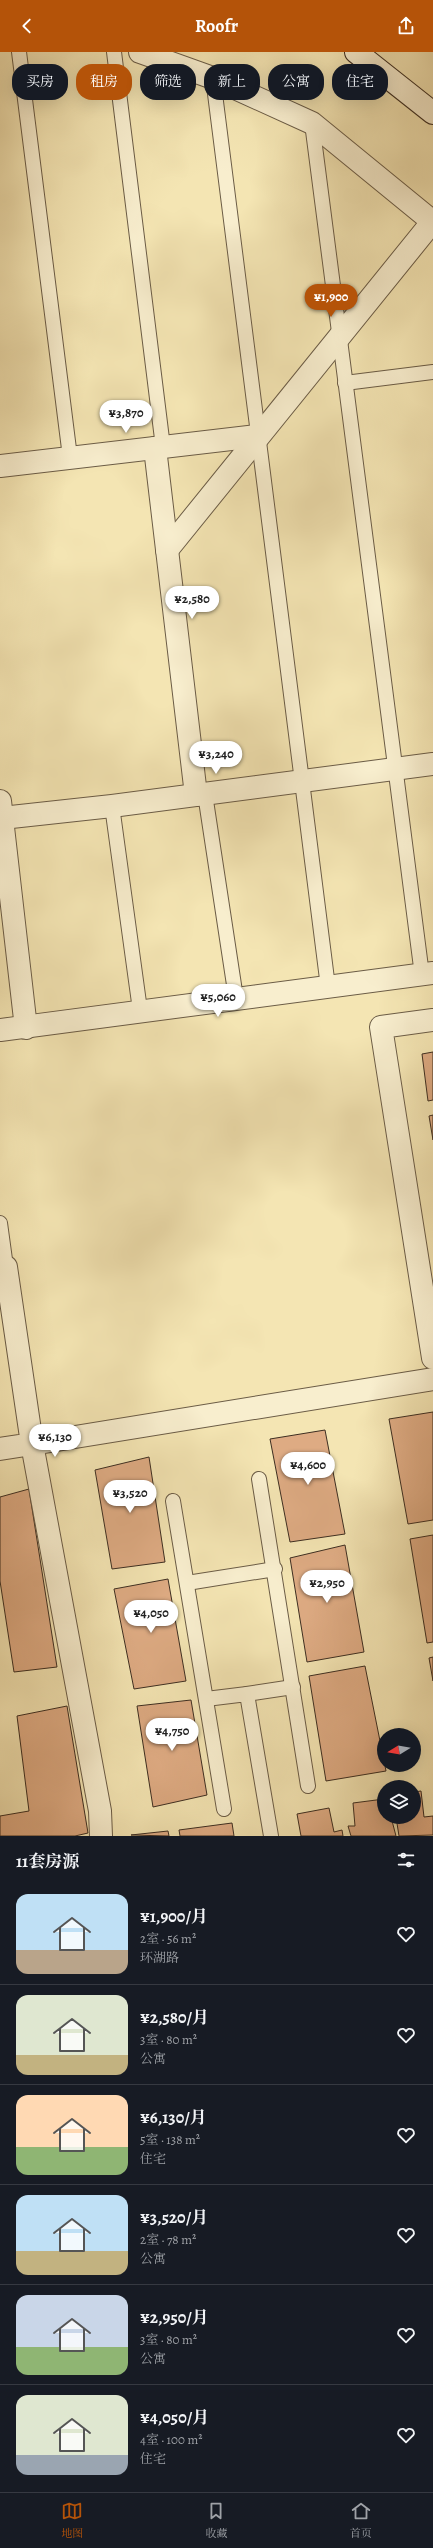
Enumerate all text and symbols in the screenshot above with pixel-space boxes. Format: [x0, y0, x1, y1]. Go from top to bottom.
text: Roofr [195, 14, 238, 38]
icon: back [16, 15, 38, 37]
icon: share [395, 15, 417, 37]
chip: 买房 [12, 64, 68, 100]
chip: 租房 [76, 64, 132, 100]
chip: 筛选 [140, 64, 196, 100]
chip: 新上 [204, 64, 260, 100]
chip: 公寓 [268, 64, 324, 100]
chip: 住宅 [332, 64, 388, 100]
pin: ¥1,900 [298, 284, 364, 318]
text: ¥1,900 [314, 288, 348, 305]
pin: ¥3,870 [93, 400, 159, 434]
text: ¥3,870 [109, 404, 143, 421]
pin: ¥2,580 [159, 586, 225, 620]
text: ¥2,580 [174, 590, 210, 607]
pin: ¥3,240 [183, 741, 249, 775]
text: ¥3,240 [198, 745, 234, 762]
pin: ¥5,060 [185, 984, 251, 1018]
text: ¥5,060 [200, 988, 236, 1005]
pin: ¥6,130 [22, 1424, 88, 1458]
text: ¥6,130 [38, 1428, 72, 1445]
pin: ¥4,600 [275, 1452, 341, 1486]
text: ¥4,600 [290, 1456, 326, 1473]
pin: ¥3,520 [97, 1480, 163, 1514]
text: ¥3,520 [113, 1484, 147, 1501]
pin: ¥2,950 [294, 1570, 360, 1604]
text: ¥2,950 [309, 1574, 345, 1591]
pin: ¥4,050 [118, 1600, 184, 1634]
text: ¥4,050 [133, 1604, 169, 1621]
pin: ¥4,750 [139, 1718, 205, 1752]
text: ¥4,750 [155, 1722, 189, 1739]
north arrow [377, 1728, 421, 1772]
map controls [377, 1728, 421, 1824]
button: layers [377, 1780, 421, 1824]
icon: filters [395, 1849, 417, 1871]
text: 11套房源 [16, 1850, 79, 1873]
text: ¥1,900/月 [140, 1905, 208, 1928]
icon: home [48, 1910, 96, 1958]
icon: heart [395, 1923, 417, 1945]
text: 2室 · 56 m² [140, 1930, 196, 1947]
text: 环湖路 [140, 1949, 179, 1966]
text: ¥2,580/月 [140, 2006, 209, 2029]
icon: home [48, 2011, 96, 2059]
icon: heart [395, 2024, 417, 2046]
text: 3室 · 80 m² [140, 2031, 197, 2048]
text: 公寓 [140, 2050, 166, 2067]
text: ¥6,130/月 [140, 2106, 207, 2129]
icon: home [48, 2111, 96, 2159]
icon: heart [395, 2124, 417, 2146]
text: 5室 · 138 m² [140, 2131, 200, 2148]
text: 住宅 [140, 2150, 166, 2167]
text: ¥3,520/月 [140, 2206, 208, 2229]
icon: home [48, 2211, 96, 2259]
icon: heart [395, 2224, 417, 2246]
text: 2室 · 78 m² [140, 2231, 196, 2248]
text: 公寓 [140, 2250, 166, 2267]
text: ¥2,950/月 [140, 2306, 209, 2329]
icon: home [48, 2311, 96, 2359]
icon: heart [395, 2324, 417, 2346]
text: 3室 · 80 m² [140, 2331, 197, 2348]
text: 公寓 [140, 2350, 166, 2367]
text: ¥4,050/月 [140, 2406, 209, 2429]
icon: home [48, 2411, 96, 2459]
icon: heart [395, 2424, 417, 2446]
text: 4室 · 100 m² [140, 2431, 203, 2448]
text: 住宅 [140, 2450, 166, 2467]
tab: 地图 [61, 2500, 83, 2541]
tab: 收藏 [205, 2500, 227, 2541]
tab: 首页 [350, 2500, 372, 2541]

